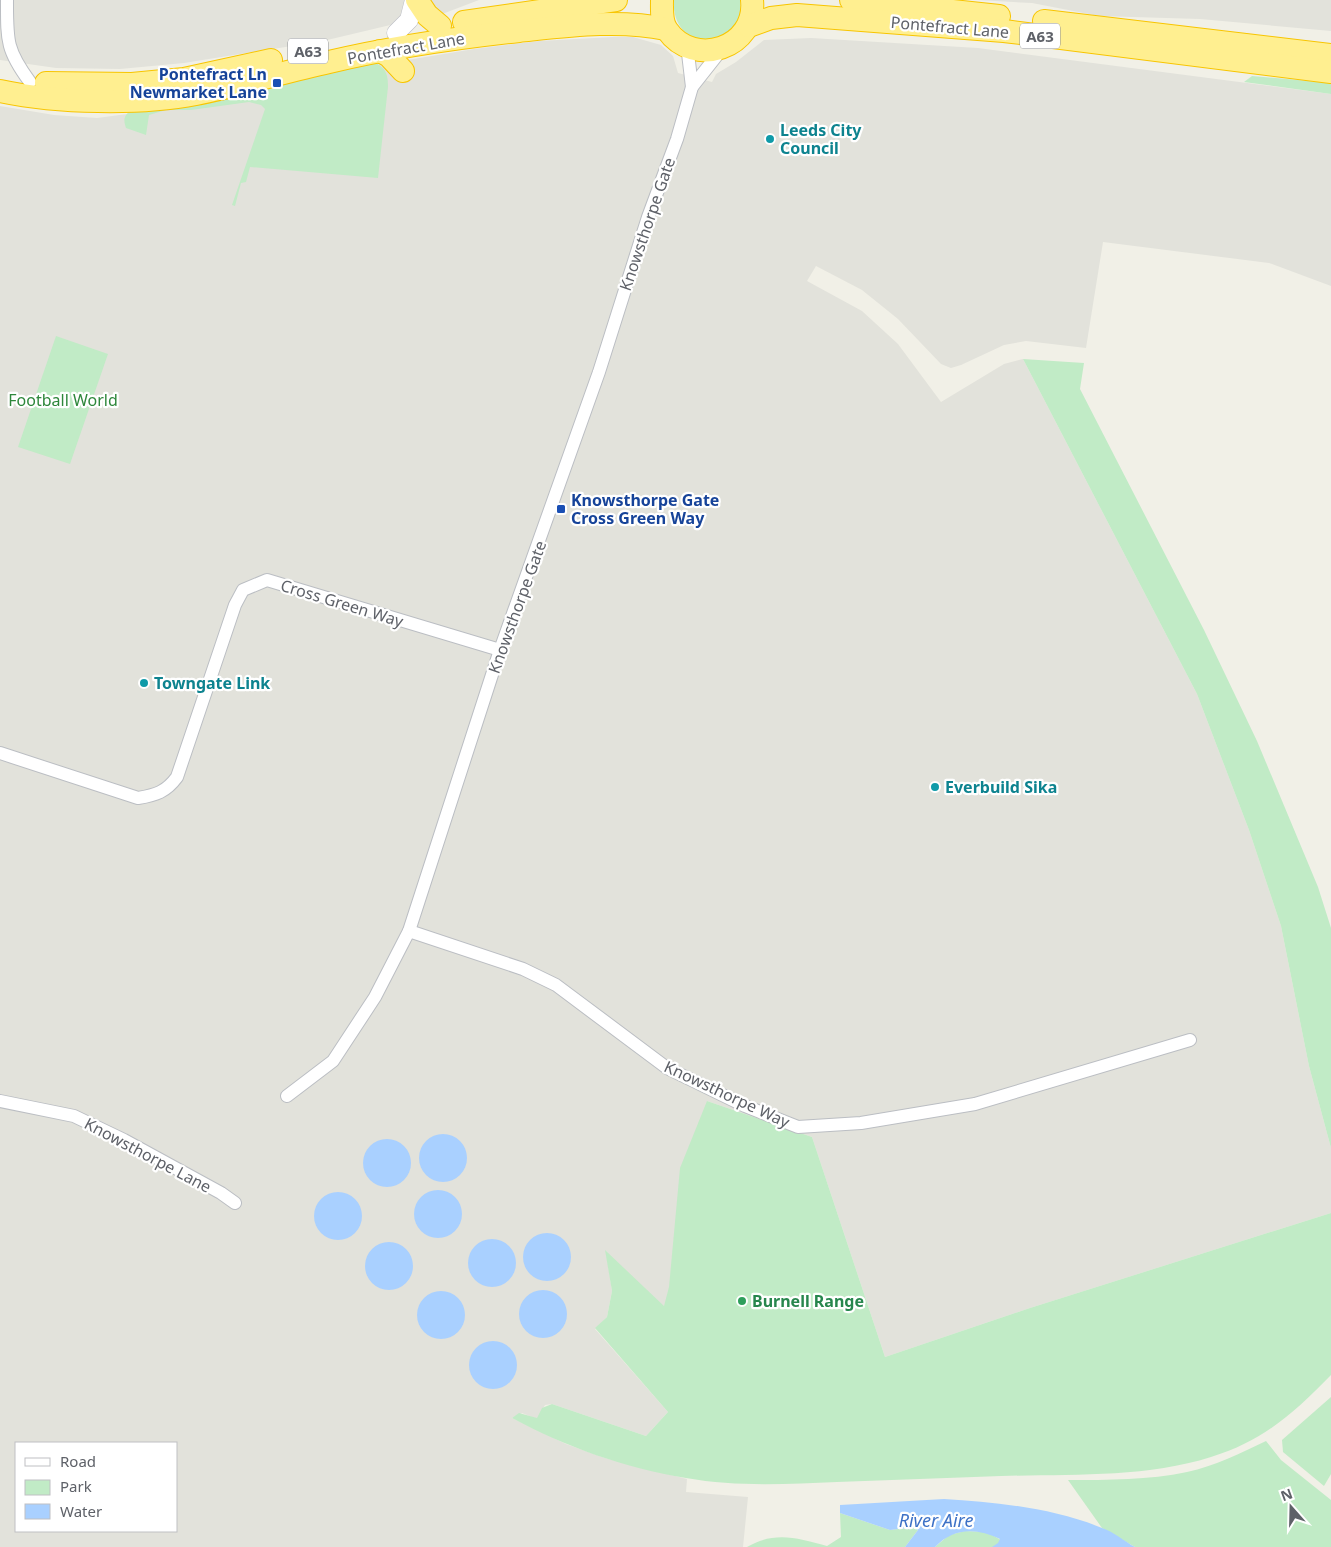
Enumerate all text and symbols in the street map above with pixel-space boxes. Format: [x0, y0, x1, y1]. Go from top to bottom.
street label: Pontefract Lane [890, 11, 1010, 43]
road number: A63 [1020, 24, 1060, 48]
street label: Pontefract Lane [346, 27, 466, 69]
road number: A63 [288, 38, 328, 64]
place label: Pontefract Ln Newmarket Lane [130, 63, 267, 103]
marker: Pontefract Ln Newmarket Lane [271, 77, 283, 89]
place label: Leeds City Council [780, 119, 862, 159]
marker: Leeds City Council [764, 133, 776, 145]
street label: Knowsthorpe Gate [614, 154, 680, 294]
park label: Football World [8, 389, 118, 411]
place label: Knowsthorpe Gate Cross Green Way [571, 489, 719, 529]
marker: Knowsthorpe Gate Cross Green Way [555, 503, 567, 515]
street label: Knowsthorpe Gate [483, 538, 551, 676]
street label: Cross Green Way [278, 574, 407, 632]
place label: Towngate Link [154, 672, 270, 694]
marker: Towngate Link [138, 677, 150, 689]
place label: Everbuild Sika [945, 776, 1057, 798]
marker: Everbuild Sika [929, 781, 941, 793]
street label: Knowsthorpe Way [661, 1055, 794, 1133]
street label: Knowsthorpe Lane [81, 1112, 215, 1198]
place label: Burnell Range [752, 1290, 864, 1312]
marker: Burnell Range [736, 1295, 748, 1307]
legend [15, 1442, 178, 1532]
text: Road [60, 1451, 96, 1471]
text: Park [60, 1476, 92, 1496]
north arrow [1266, 1482, 1316, 1532]
text: N [1278, 1483, 1295, 1505]
text: Water [60, 1501, 102, 1521]
water label: River Aire [899, 1508, 973, 1532]

